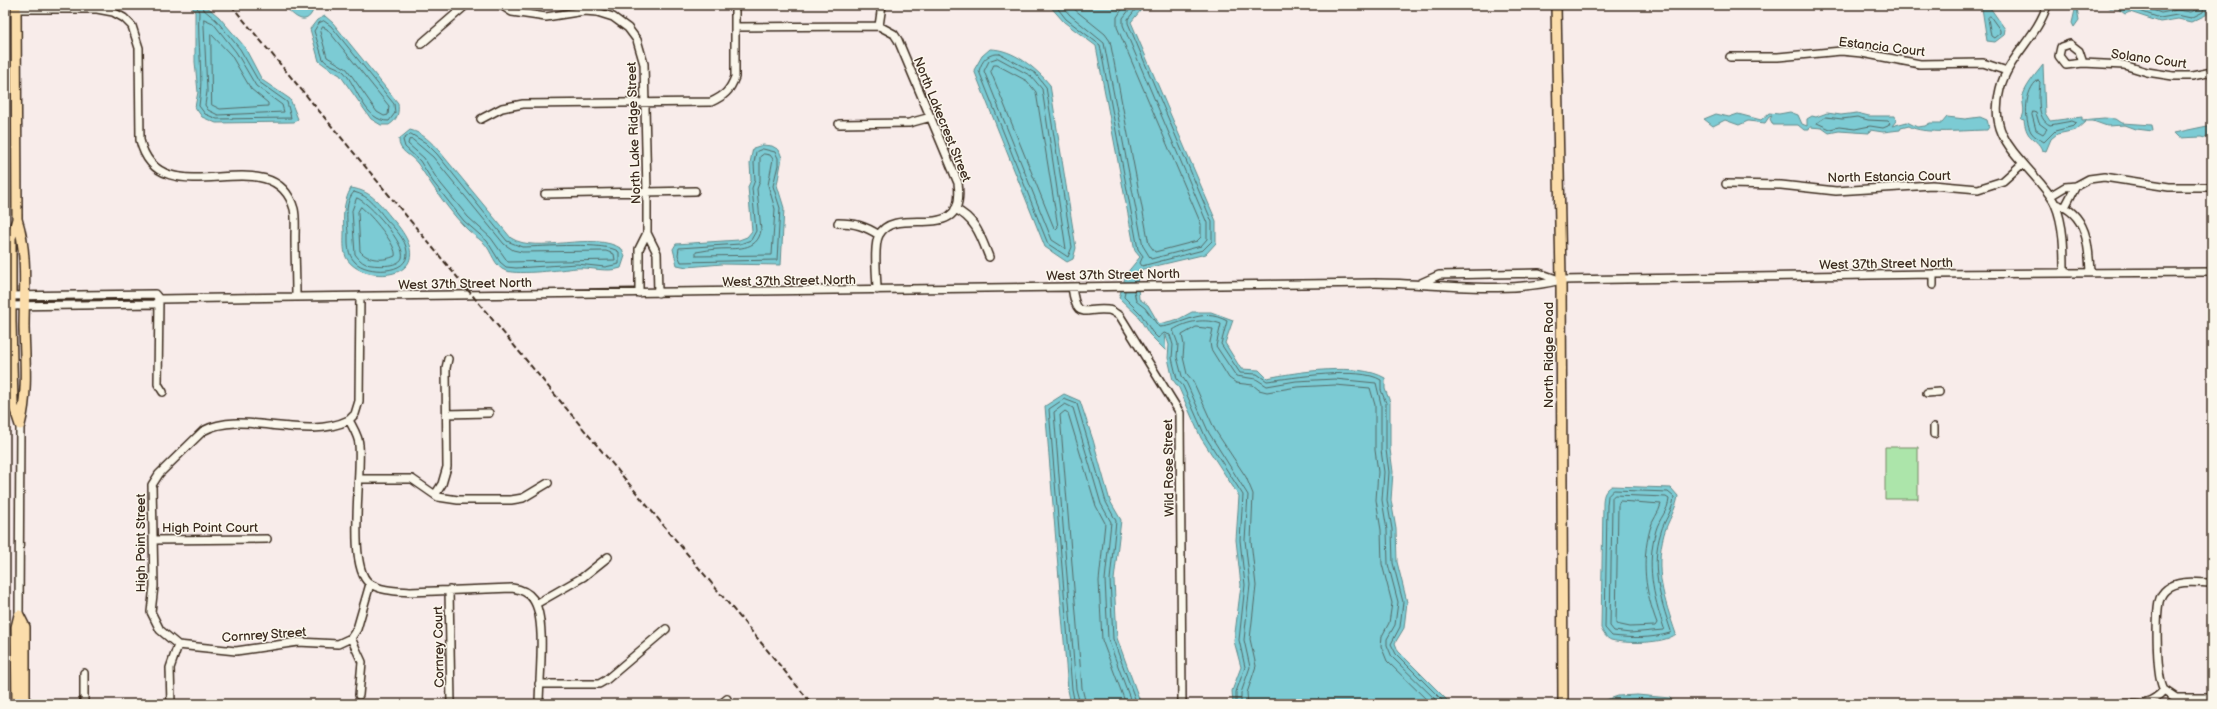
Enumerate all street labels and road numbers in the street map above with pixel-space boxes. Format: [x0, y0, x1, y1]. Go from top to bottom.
street label: Estancia Court [1838, 34, 1926, 60]
street label: Solano Court [2110, 46, 2188, 72]
street label: North Lakecrest Street [910, 55, 974, 184]
street label: North Lake Ridge Street [624, 62, 644, 204]
street label: North Estancia Court [1827, 168, 1951, 186]
street label: West 37th Street North [1819, 255, 1953, 273]
street label: West 37th Street North [1046, 266, 1180, 284]
street label: West 37th Street North [722, 272, 856, 290]
street label: West 37th Street North [398, 275, 532, 293]
street label: North Ridge Road [1541, 302, 1557, 408]
street label: Wild Rose Street [1160, 419, 1178, 517]
street label: High Point Street [133, 493, 149, 593]
street label: High Point Court [162, 520, 258, 536]
street label: Cornrey Court [430, 606, 448, 688]
street label: Cornrey Street [221, 624, 307, 646]

